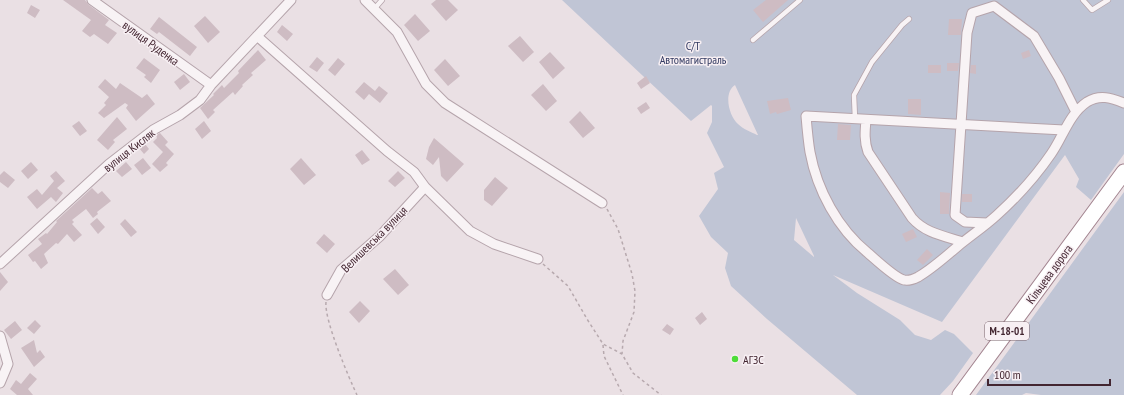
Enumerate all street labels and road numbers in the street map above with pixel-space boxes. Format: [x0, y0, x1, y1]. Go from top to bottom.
street label: вулиця Руденка [120, 17, 182, 69]
street label: вулиця Кисляк [100, 125, 158, 175]
street label: Велишевська вулиця [338, 202, 411, 275]
street label: Кільцева дорога [1022, 241, 1076, 307]
road number: М-18-01 [985, 322, 1029, 340]

